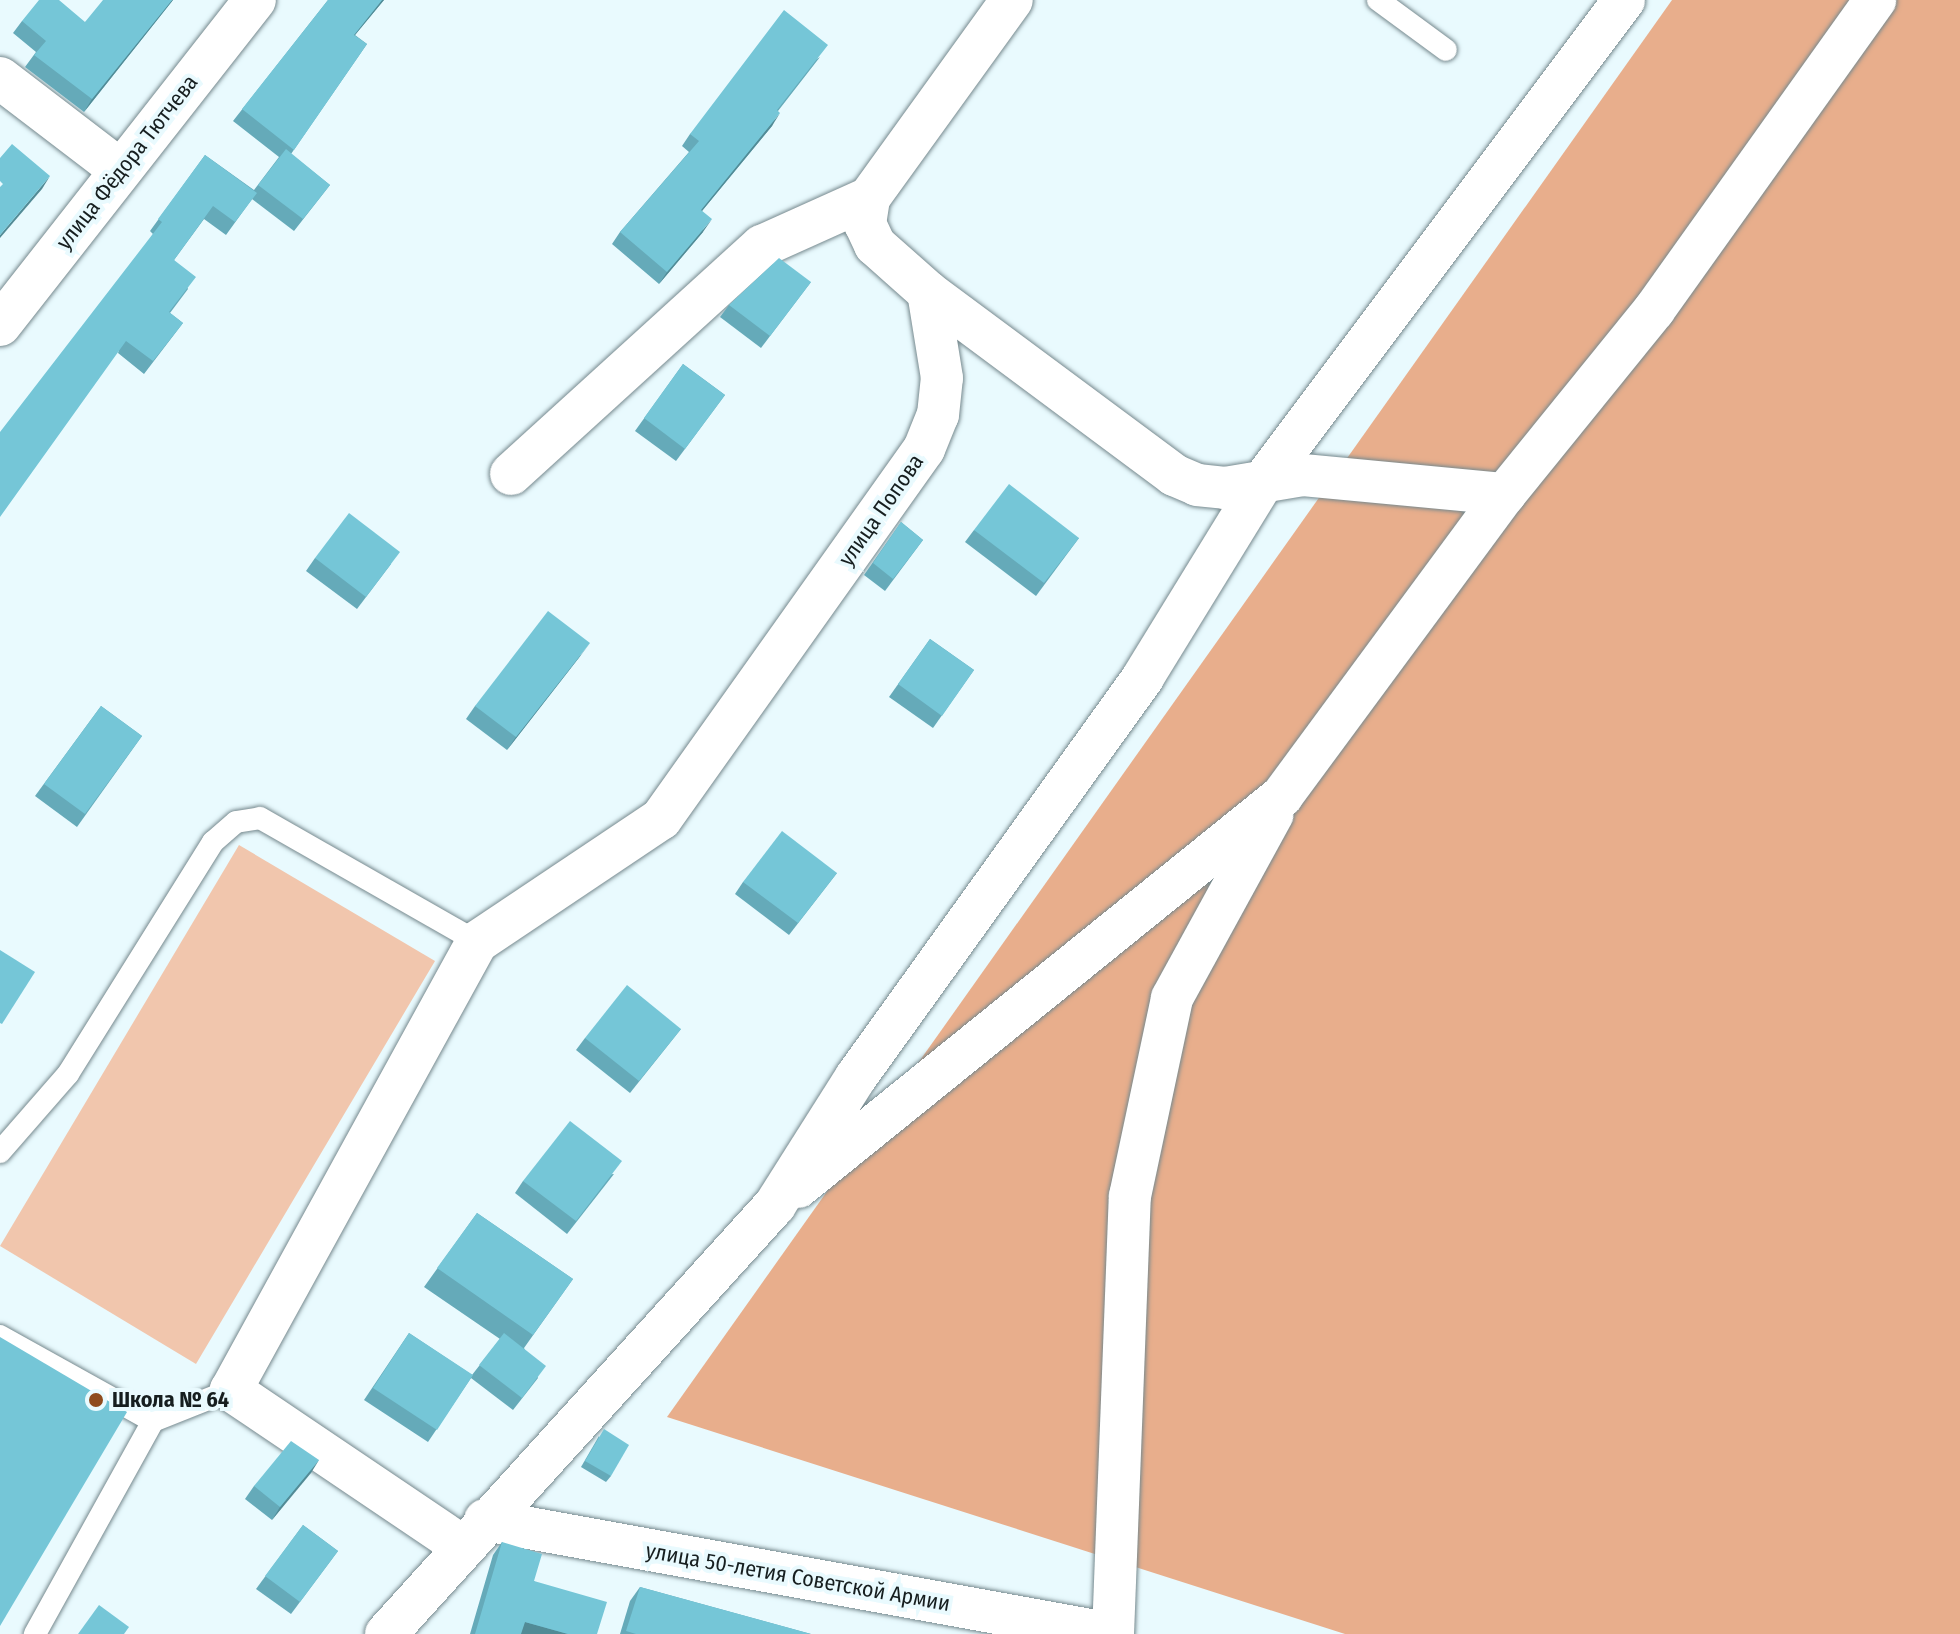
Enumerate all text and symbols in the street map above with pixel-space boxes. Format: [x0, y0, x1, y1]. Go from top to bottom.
street label: улица Фёдора Тютчева [51, 70, 203, 254]
street label: улица Попова [833, 449, 929, 571]
place label: Школа № 64 [112, 1387, 229, 1413]
marker: Школа № 64 [87, 1391, 105, 1409]
street label: улица 50-летия Советской Армии [644, 1537, 952, 1617]

